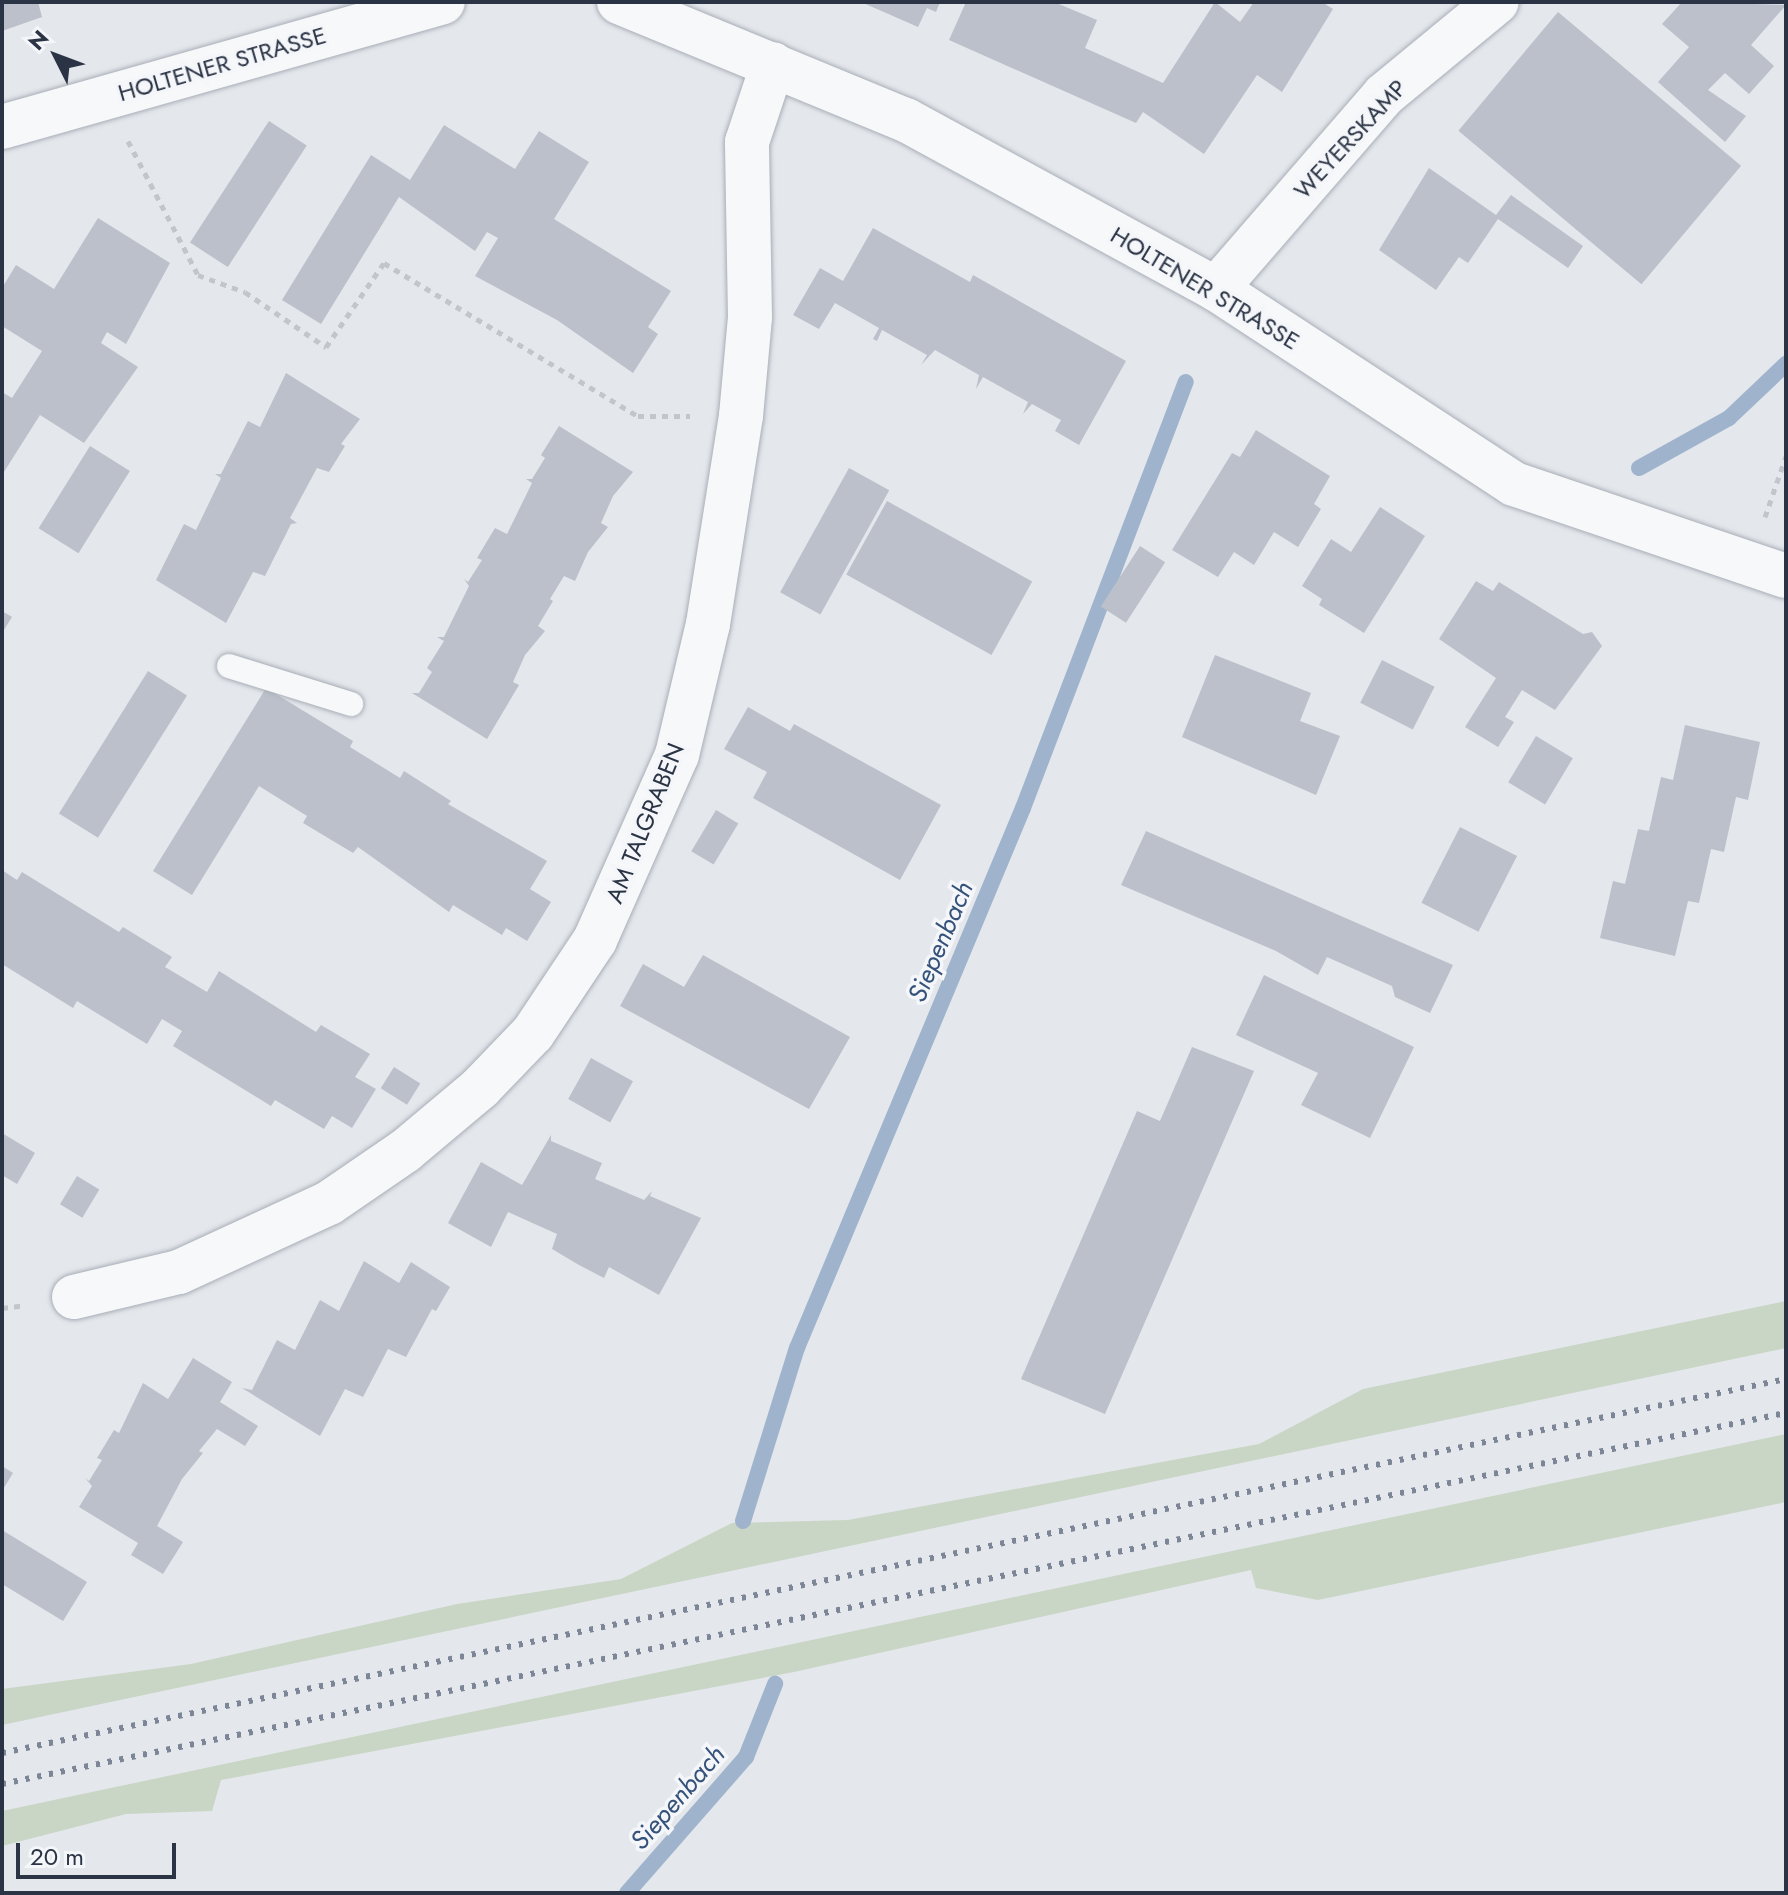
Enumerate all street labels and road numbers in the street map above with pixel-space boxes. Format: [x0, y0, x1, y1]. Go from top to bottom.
street label: HOLTENER STRASSE [115, 21, 329, 107]
street label: WEYERSKAMP [1288, 74, 1412, 204]
street label: HOLTENER STRASSE [1105, 220, 1305, 356]
street label: AM TALGRABEN [600, 739, 690, 907]

